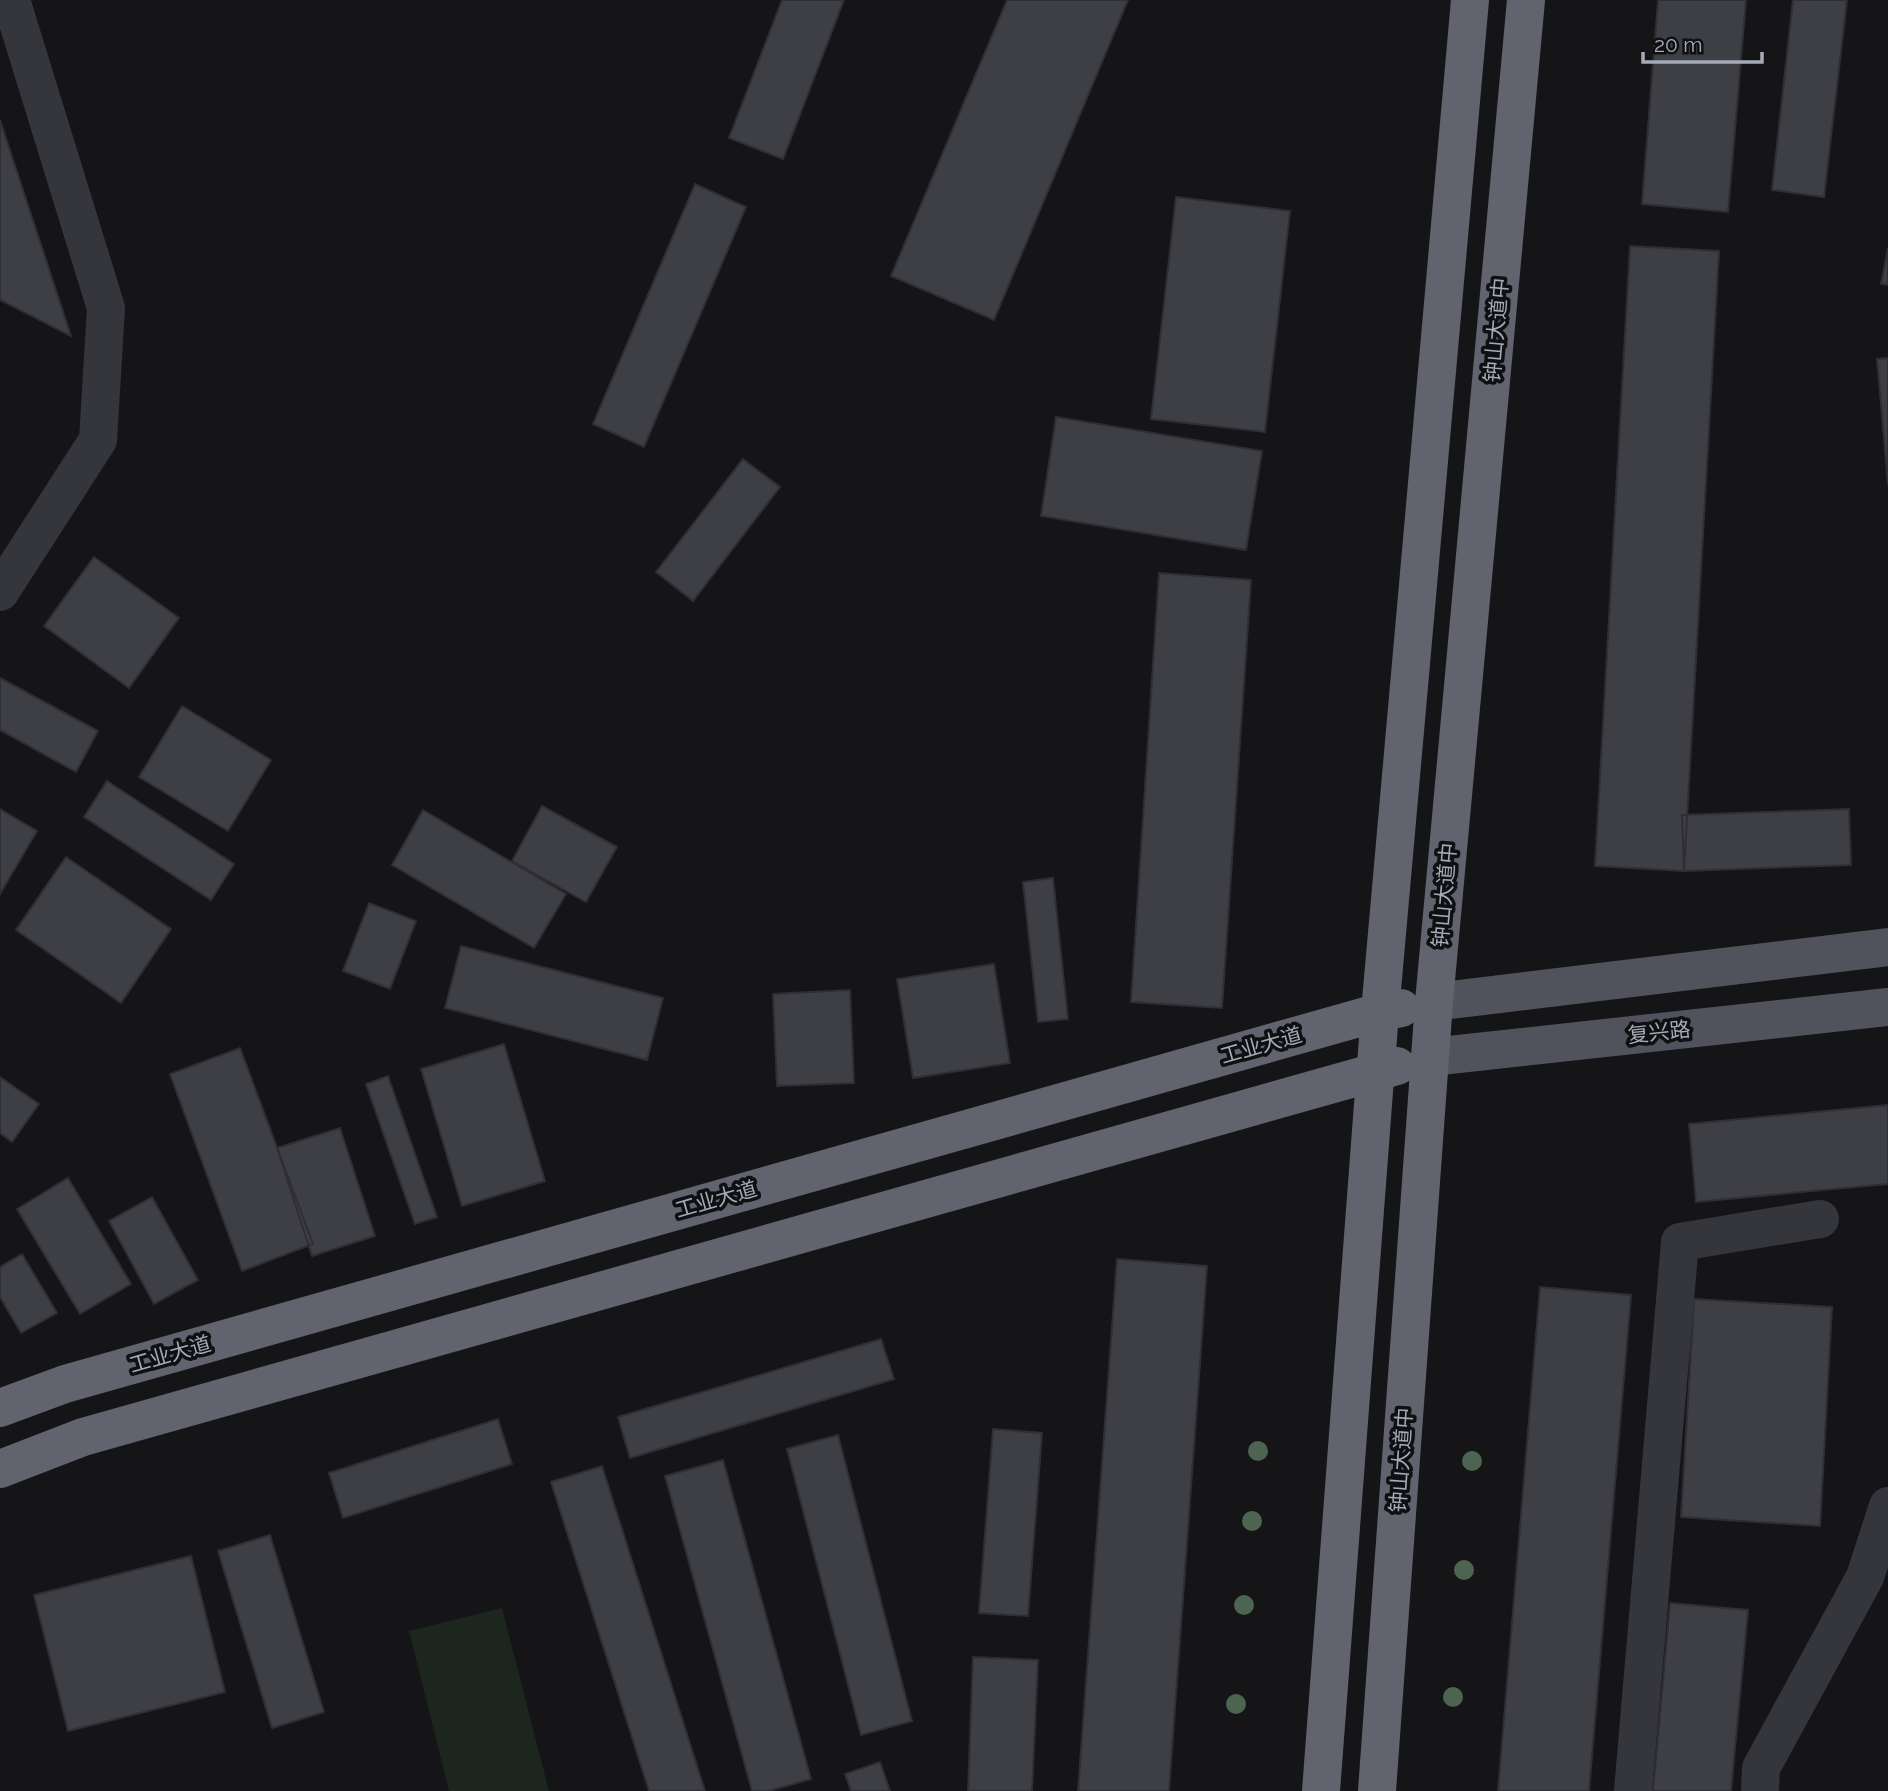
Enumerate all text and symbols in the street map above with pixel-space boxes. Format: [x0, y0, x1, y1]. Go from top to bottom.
scale bar [1643, 21, 1762, 65]
text: 20 m [1654, 32, 1702, 57]
street label: 钟山大道中 [1479, 277, 1513, 383]
street label: 钟山大道中 [1427, 842, 1461, 948]
street label: 复兴路 [1626, 1016, 1692, 1048]
street label: 工业大道 [1217, 1021, 1305, 1069]
street label: 工业大道 [672, 1175, 760, 1223]
street label: 工业大道 [126, 1330, 214, 1378]
street label: 钟山大道中 [1385, 1407, 1417, 1513]

